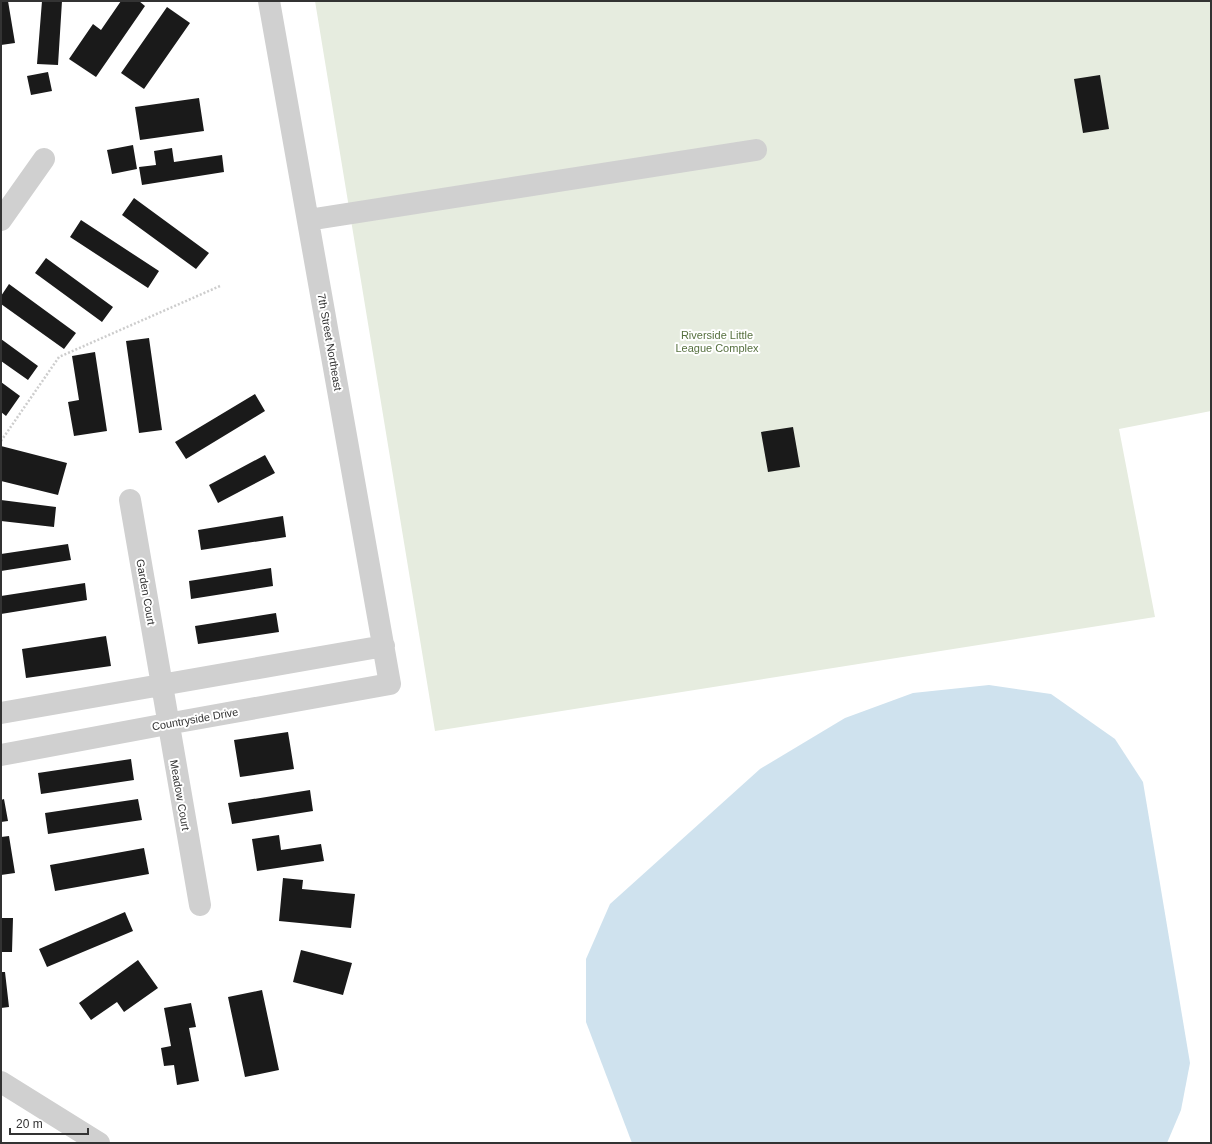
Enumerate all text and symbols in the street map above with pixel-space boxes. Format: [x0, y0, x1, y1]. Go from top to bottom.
street label: 7th Street Northeast [316, 292, 344, 392]
park label: Riverside Little League Complex [675, 329, 759, 354]
street label: Garden Court [134, 558, 158, 626]
street label: Countryside Drive [151, 706, 239, 732]
street label: Meadow Court [168, 759, 192, 831]
scale bar [10, 1110, 88, 1136]
text: 20 m [16, 1117, 43, 1131]

